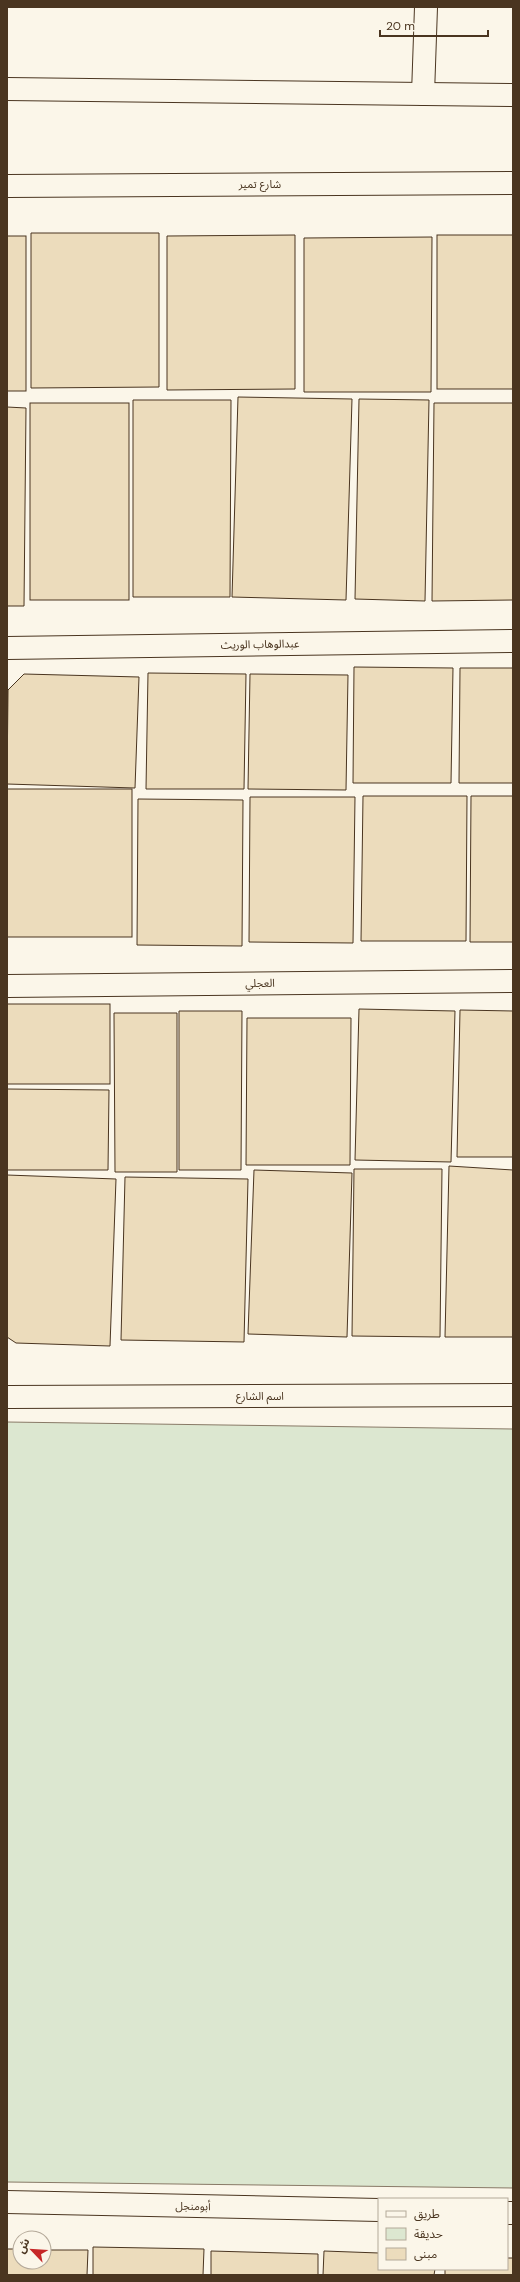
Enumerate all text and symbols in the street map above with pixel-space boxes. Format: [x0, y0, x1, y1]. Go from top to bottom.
scale bar [380, 12, 488, 38]
text: 20 m [386, 18, 415, 34]
street label: شارع تمير [238, 177, 282, 192]
street label: عبدالوهاب الوريث [220, 636, 300, 652]
street label: العجلي [245, 976, 275, 993]
street label: اسم الشارع [236, 1389, 284, 1405]
legend [378, 2198, 508, 2270]
street label: أبومنجل [175, 2199, 211, 2213]
text: طريق [414, 2206, 440, 2222]
text: حديقة [414, 2226, 443, 2242]
north arrow [12, 2230, 52, 2270]
text: ش [13, 2236, 32, 2256]
text: مبنى [414, 2246, 437, 2262]

